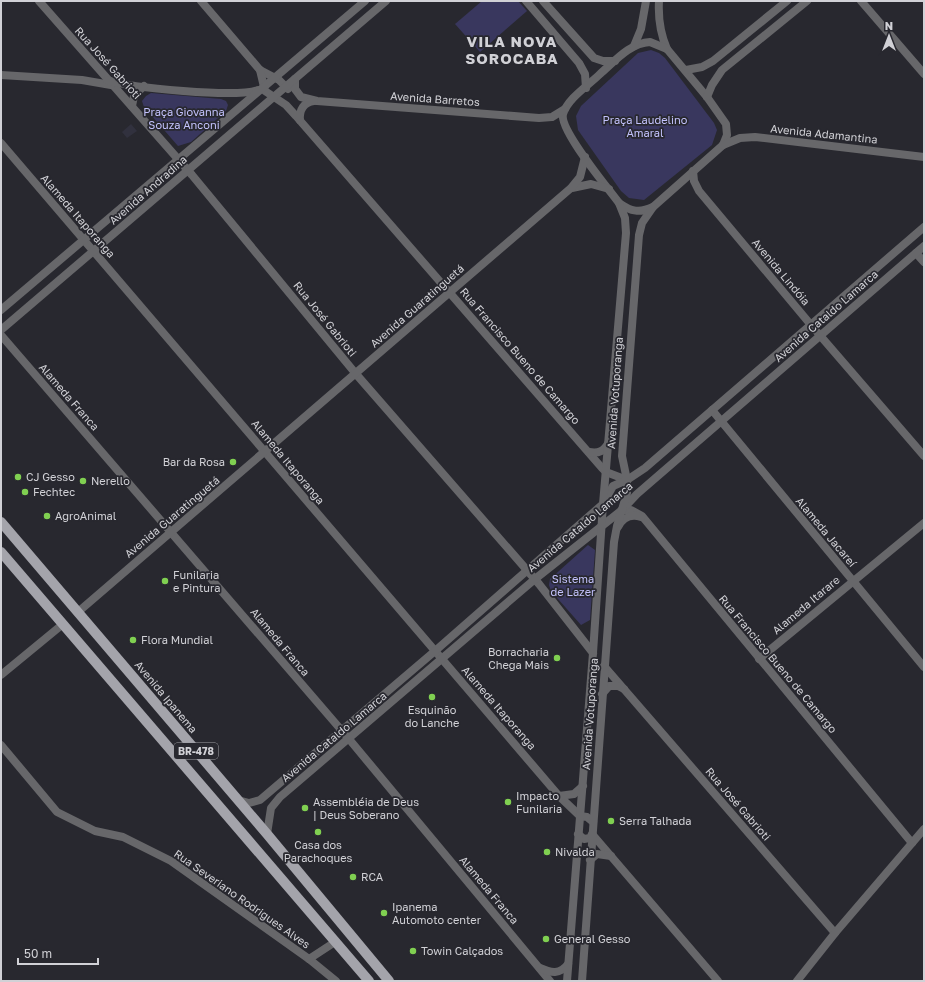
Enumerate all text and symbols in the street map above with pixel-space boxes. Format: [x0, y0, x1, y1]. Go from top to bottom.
north arrow [869, 16, 909, 56]
text: N [885, 19, 893, 32]
street label: Rua José Gabrioti [73, 24, 144, 101]
district label: VILA NOVA SOROCABA [465, 32, 559, 67]
street label: Avenida Barretos [390, 89, 480, 108]
park label: Praça Giovanna Souza Anconi [143, 105, 225, 131]
park label: Praça Laudelino Amaral [603, 113, 688, 139]
street label: Avenida Adamantina [770, 121, 878, 146]
street label: Avenida Andradina [106, 152, 189, 227]
street label: Alameda Itaporanga [39, 171, 118, 260]
street label: Avenida Lindóia [750, 236, 813, 308]
street label: Avenida Guaratinguetá [367, 261, 466, 350]
street label: Avenida Cataldo Lamarca [771, 267, 880, 364]
street label: Rua José Gabrioti [291, 279, 360, 359]
street label: Rua Francisco Bueno de Camargo [458, 285, 583, 427]
street label: Avenida Votuporanga [604, 336, 625, 449]
street label: Alameda Franca [37, 360, 102, 433]
street label: Alameda Itaporanga [249, 417, 328, 507]
place label: Bar da Rosa [163, 455, 225, 468]
marker: Bar da Rosa [228, 457, 238, 467]
place label: CJ Gesso [26, 470, 75, 483]
marker: CJ Gesso [13, 472, 23, 482]
street label: Avenida Guaratinguetá [122, 473, 222, 560]
place label: Nerello [91, 474, 130, 487]
marker: Nerello [78, 476, 88, 486]
street label: Avenida Cataldo Lamarca [525, 479, 635, 574]
place label: Fechtec [33, 485, 75, 498]
marker: Fechtec [20, 487, 30, 497]
street label: Alameda Jacareí [794, 494, 860, 570]
place label: AgroAnimal [55, 509, 117, 522]
marker: AgroAnimal [42, 511, 52, 521]
place label: Funilaria e Pintura [173, 568, 220, 594]
park label: Sistema de Lazer [551, 572, 596, 598]
street label: Alameda Itarare [769, 573, 842, 637]
marker: Funilaria e Pintura [160, 576, 170, 586]
street label: Rua Francisco Bueno de Camargo [717, 592, 840, 736]
street label: Alameda Franca [248, 605, 313, 678]
place label: Flora Mundial [141, 633, 214, 646]
marker: Flora Mundial [128, 635, 138, 645]
place label: Borracharia Chega Mais [488, 645, 549, 671]
marker: Borracharia Chega Mais [552, 653, 562, 663]
street label: Avenida Votuporanga [579, 657, 600, 770]
street label: Avenida Ipanema [132, 658, 200, 735]
street label: Alameda Itaporanga [460, 663, 539, 752]
street label: Avenida Cataldo Lamarca [279, 689, 389, 784]
marker: Esquinão do Lanche [427, 692, 437, 702]
place label: Esquinão do Lanche [405, 703, 459, 729]
road number: BR-478 [174, 743, 218, 759]
street label: Rua José Gabrioti [703, 765, 774, 843]
place label: Impacto Funilaria [516, 789, 562, 815]
place label: Assembléia de Deus | Deus Soberano [313, 795, 419, 821]
marker: Impacto Funilaria [503, 797, 513, 807]
marker: Assembléia de Deus | Deus Soberano [300, 803, 310, 813]
place label: Serra Talhada [619, 814, 691, 827]
marker: Serra Talhada [606, 816, 616, 826]
marker: Casa dos Parachoques [313, 827, 323, 837]
place label: Casa dos Parachoques [284, 838, 353, 864]
place label: Nivalda [555, 845, 595, 858]
street label: Rua Severiano Rodrigues Alves [172, 847, 313, 951]
marker: Nivalda [542, 847, 552, 857]
street label: Alameda Franca [457, 853, 522, 926]
place label: RCA [361, 870, 384, 883]
marker: RCA [348, 872, 358, 882]
place label: Ipanema Automoto center [392, 900, 482, 926]
marker: Ipanema Automoto center [379, 908, 389, 918]
place label: General Gesso [554, 932, 631, 945]
marker: General Gesso [541, 934, 551, 944]
scale bar [18, 940, 98, 966]
place label: Towin Calçados [421, 944, 503, 957]
text: 50 m [24, 946, 52, 961]
marker: Towin Calçados [408, 946, 418, 956]

